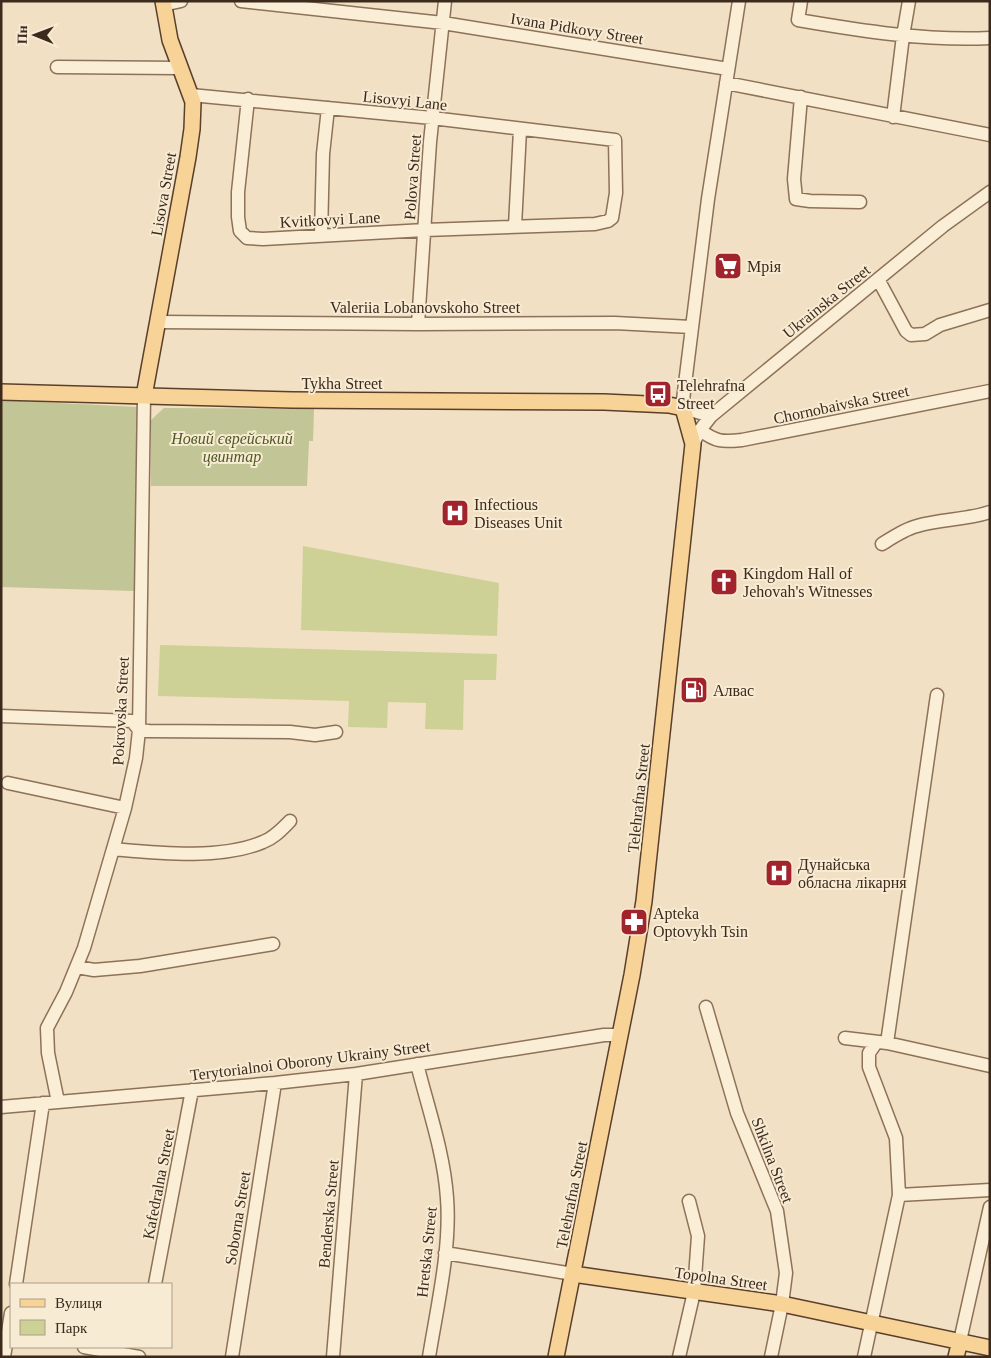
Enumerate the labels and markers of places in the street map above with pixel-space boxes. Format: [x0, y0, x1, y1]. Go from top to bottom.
supermarket icon: Мрія [713, 251, 743, 281]
place label: Мрія [747, 258, 782, 276]
place label: Telehrafna Street [677, 377, 745, 412]
bus stop icon: Telehrafna Street [643, 379, 673, 409]
place label: Infectious Diseases Unit [474, 496, 563, 531]
hospital icon: Infectious Diseases Unit [440, 498, 470, 528]
place label: Kingdom Hall of Jehovah's Witnesses [743, 565, 872, 600]
church icon: Kingdom Hall of Jehovah's Witnesses [709, 567, 739, 597]
fuel station icon: Алвас [679, 675, 709, 705]
place label: Алвас [713, 682, 754, 699]
place label: Дунайська обласна лікарня [798, 856, 907, 892]
hospital icon: Дунайська обласна лікарня [764, 858, 794, 888]
place label: Apteka Optovykh Tsin [653, 905, 748, 941]
pharmacy icon: Apteka Optovykh Tsin [619, 907, 649, 937]

